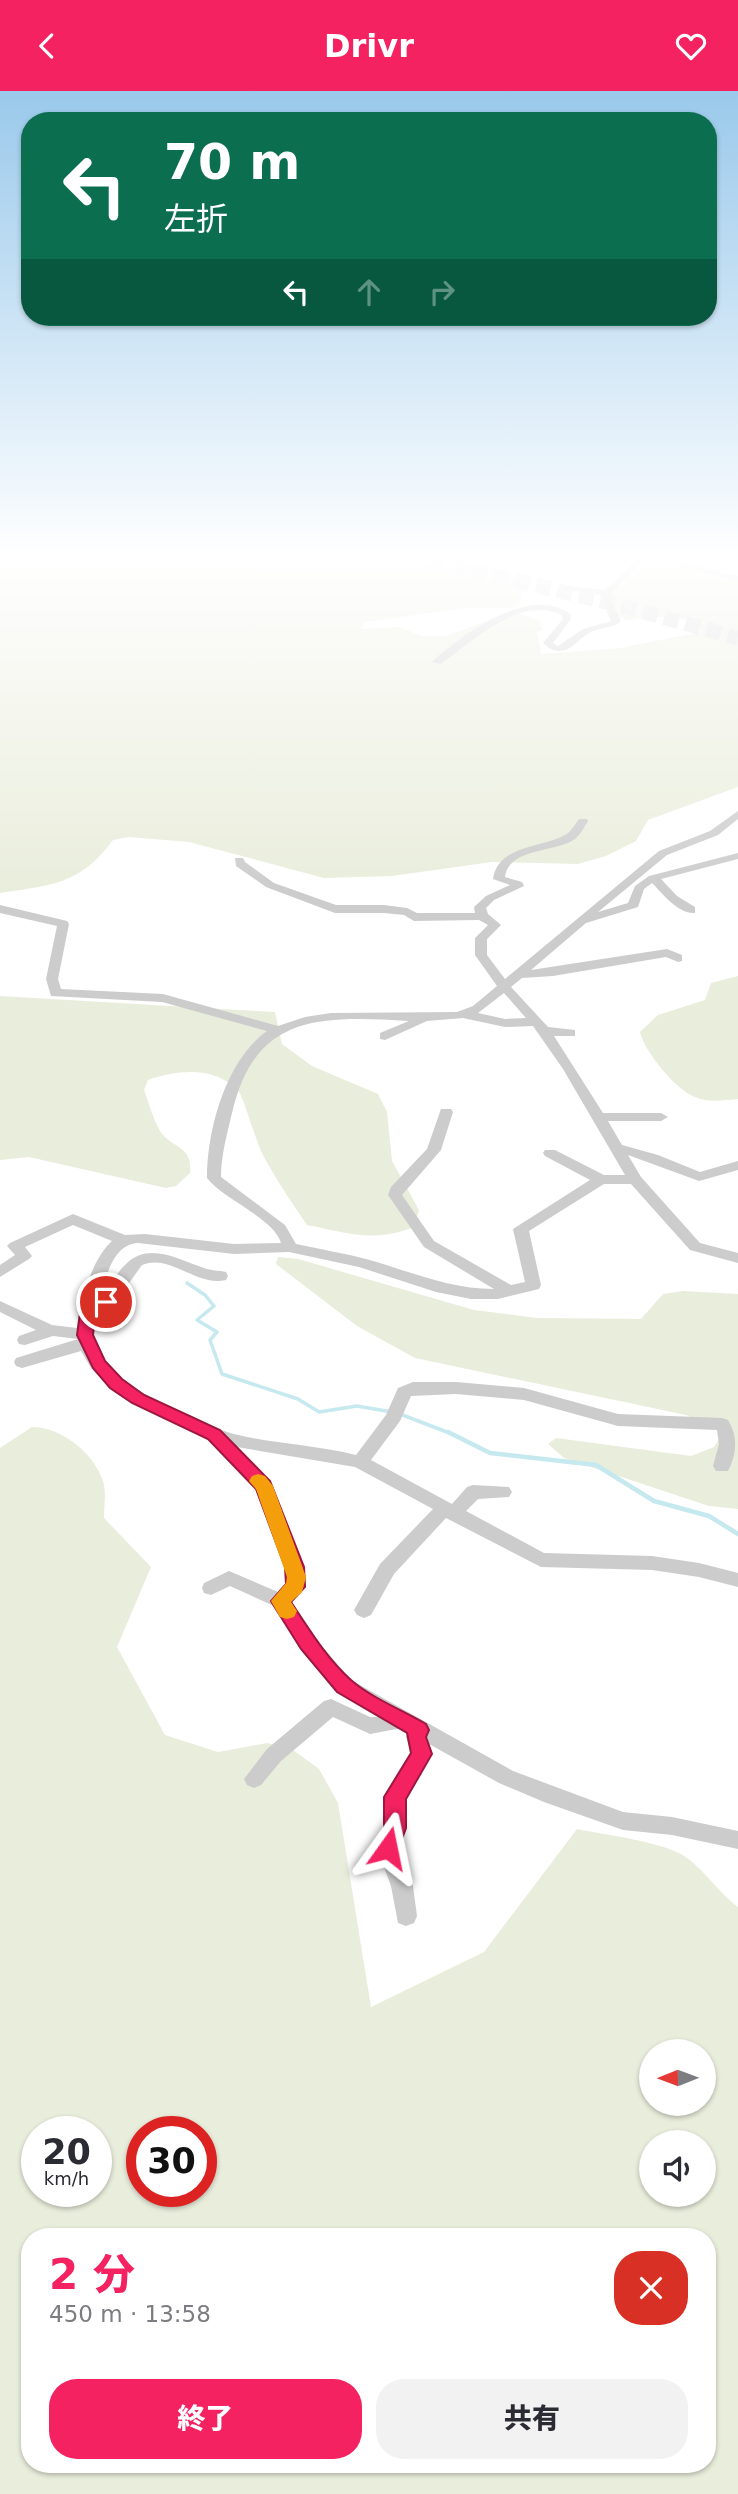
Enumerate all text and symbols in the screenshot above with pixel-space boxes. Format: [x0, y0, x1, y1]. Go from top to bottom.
icon: back [28, 27, 66, 65]
text: Drivr [324, 27, 414, 65]
icon: heart [672, 27, 710, 65]
text: 70 m [164, 134, 300, 191]
icon: left [49, 140, 140, 231]
text: 左折 [164, 200, 228, 238]
icon: left [277, 273, 315, 311]
icon: ahead [350, 273, 388, 311]
icon: right [423, 273, 461, 311]
pin [76, 1272, 136, 1332]
icon: arrive [87, 1283, 125, 1321]
position arrow [351, 1811, 425, 1885]
north arrow [639, 2039, 716, 2116]
map controls [639, 2039, 716, 2207]
speed limit sign: 30 [126, 2116, 217, 2207]
button: sound [639, 2130, 716, 2207]
text: 20 [42, 2132, 91, 2172]
text: km/h [44, 2168, 89, 2189]
text: 2 分 [49, 2250, 135, 2299]
button: close [614, 2251, 688, 2325]
text: 450 m · 13:58 [49, 2301, 211, 2327]
button: 終了 [49, 2379, 362, 2459]
button: 共有 [376, 2379, 688, 2459]

